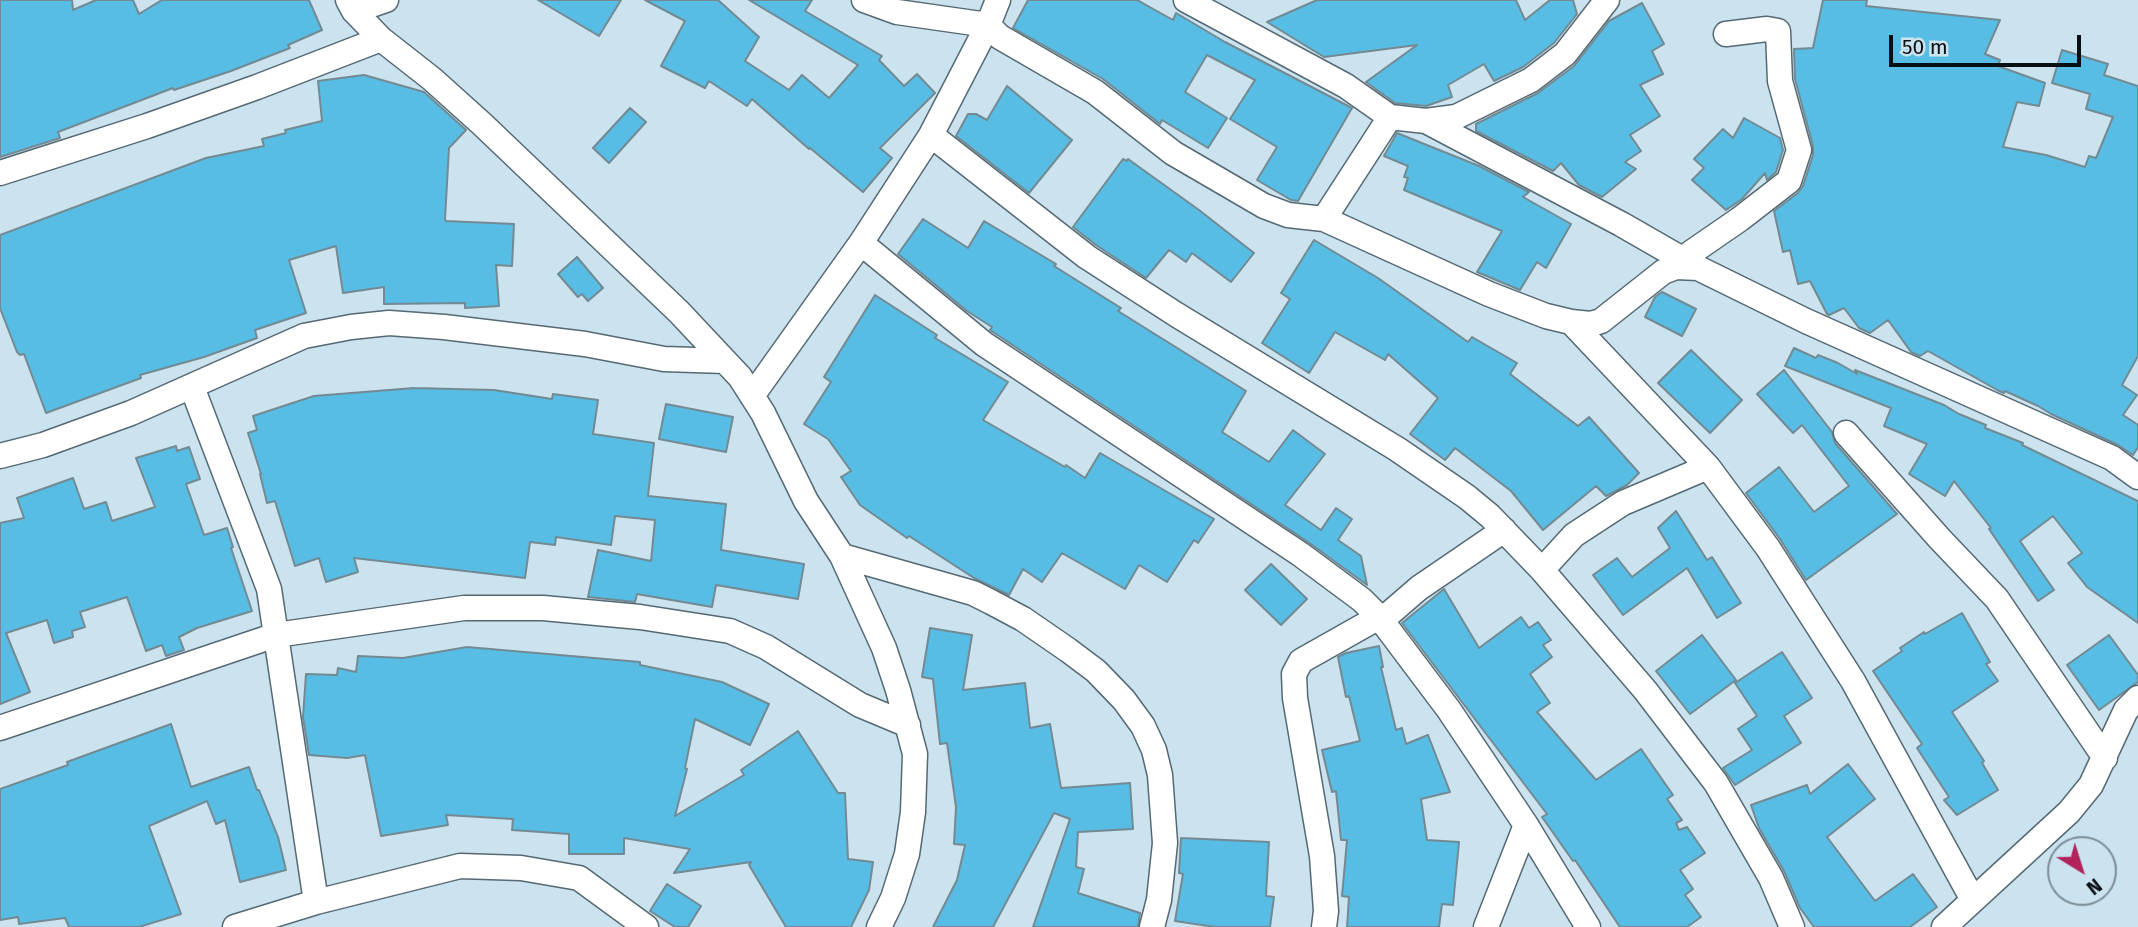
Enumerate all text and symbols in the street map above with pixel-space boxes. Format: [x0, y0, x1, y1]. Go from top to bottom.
scale bar [1893, 21, 2086, 65]
text: 50 m [1902, 34, 1948, 60]
north arrow [2047, 836, 2117, 906]
text: N [2082, 873, 2106, 899]

